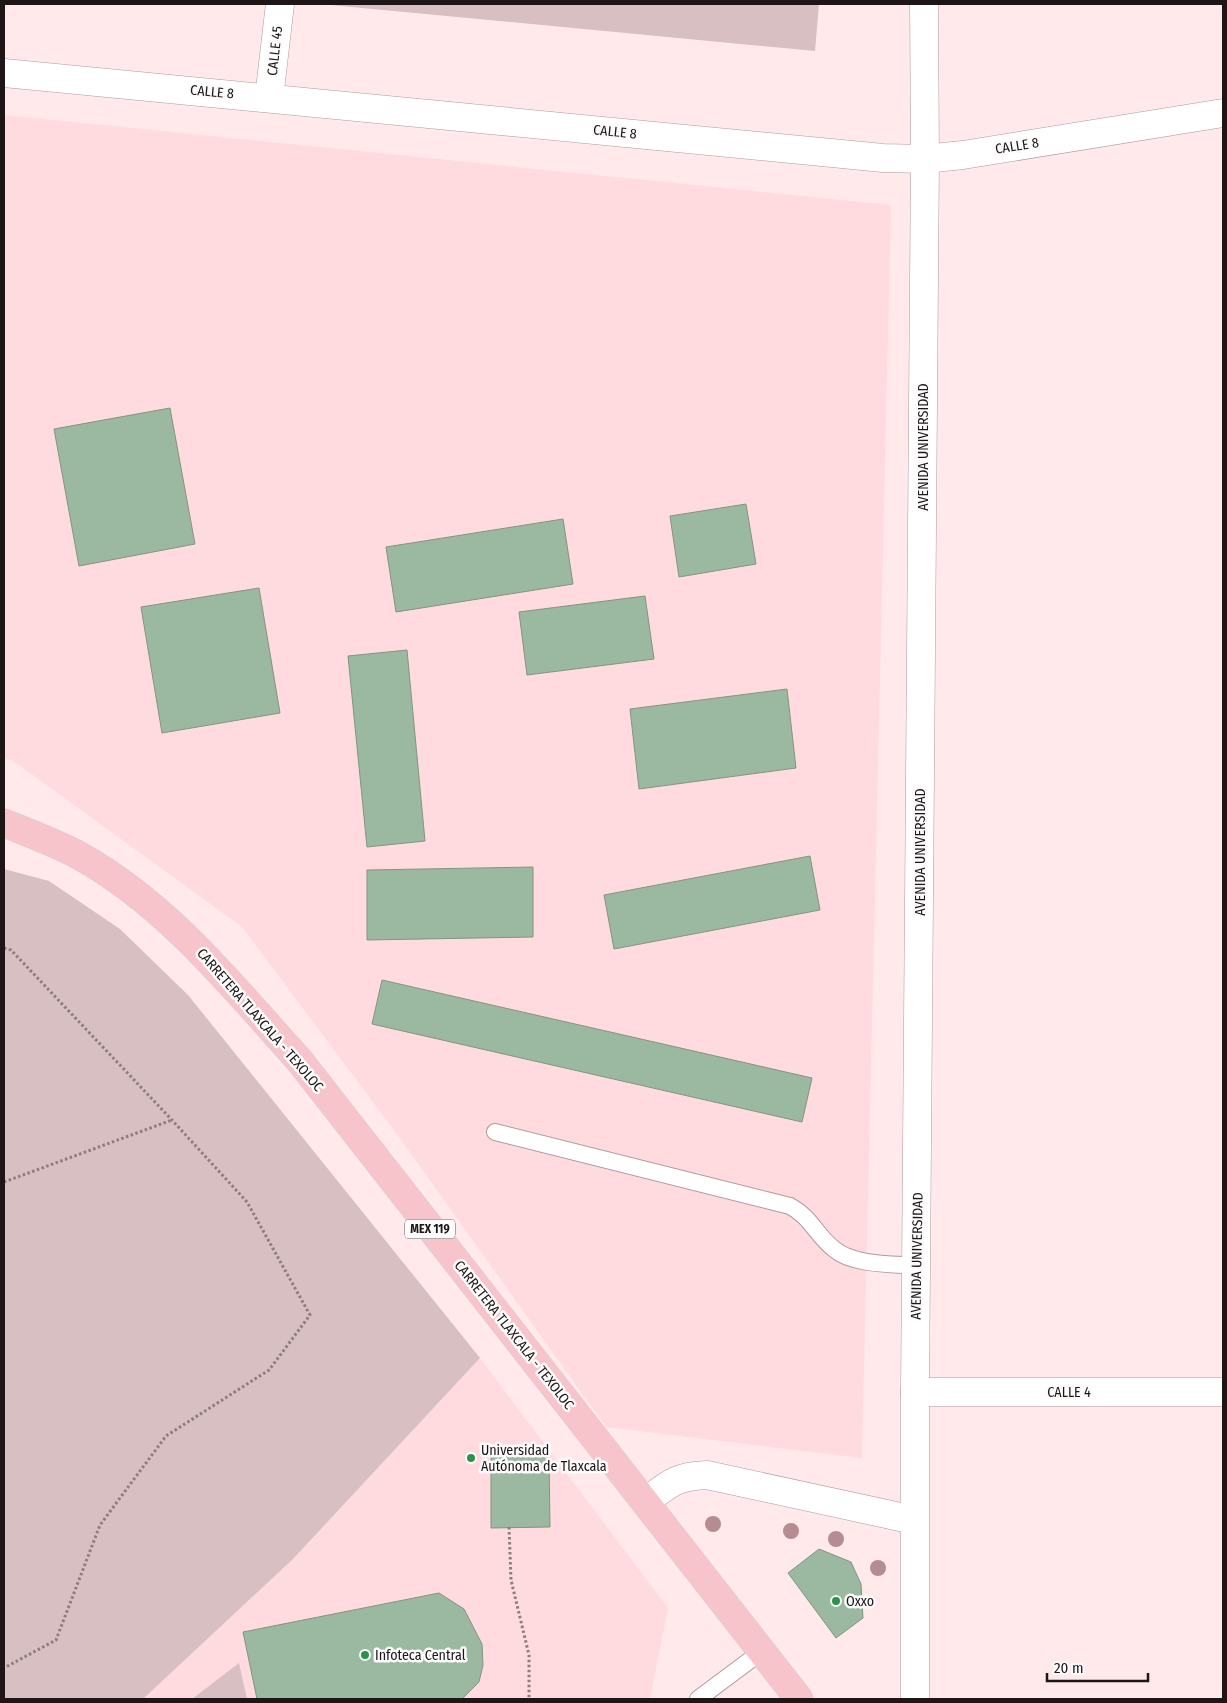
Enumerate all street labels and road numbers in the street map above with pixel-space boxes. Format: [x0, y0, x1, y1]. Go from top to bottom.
street label: CALLE 45 [264, 25, 286, 77]
street label: CALLE 8 [189, 82, 235, 102]
street label: CALLE 8 [592, 121, 638, 143]
street label: CALLE 8 [994, 134, 1040, 158]
street label: AVENIDA UNIVERSIDAD [915, 383, 932, 511]
street label: AVENIDA UNIVERSIDAD [912, 788, 929, 916]
street label: CARRETERA TLAXCALA - TEXOLOC [193, 945, 327, 1095]
street label: AVENIDA UNIVERSIDAD [907, 1192, 927, 1320]
road number: MEX 119 [405, 1220, 455, 1238]
street label: CARRETERA TLAXCALA - TEXOLOC [451, 1257, 577, 1413]
street label: CALLE 4 [1047, 1384, 1091, 1401]

